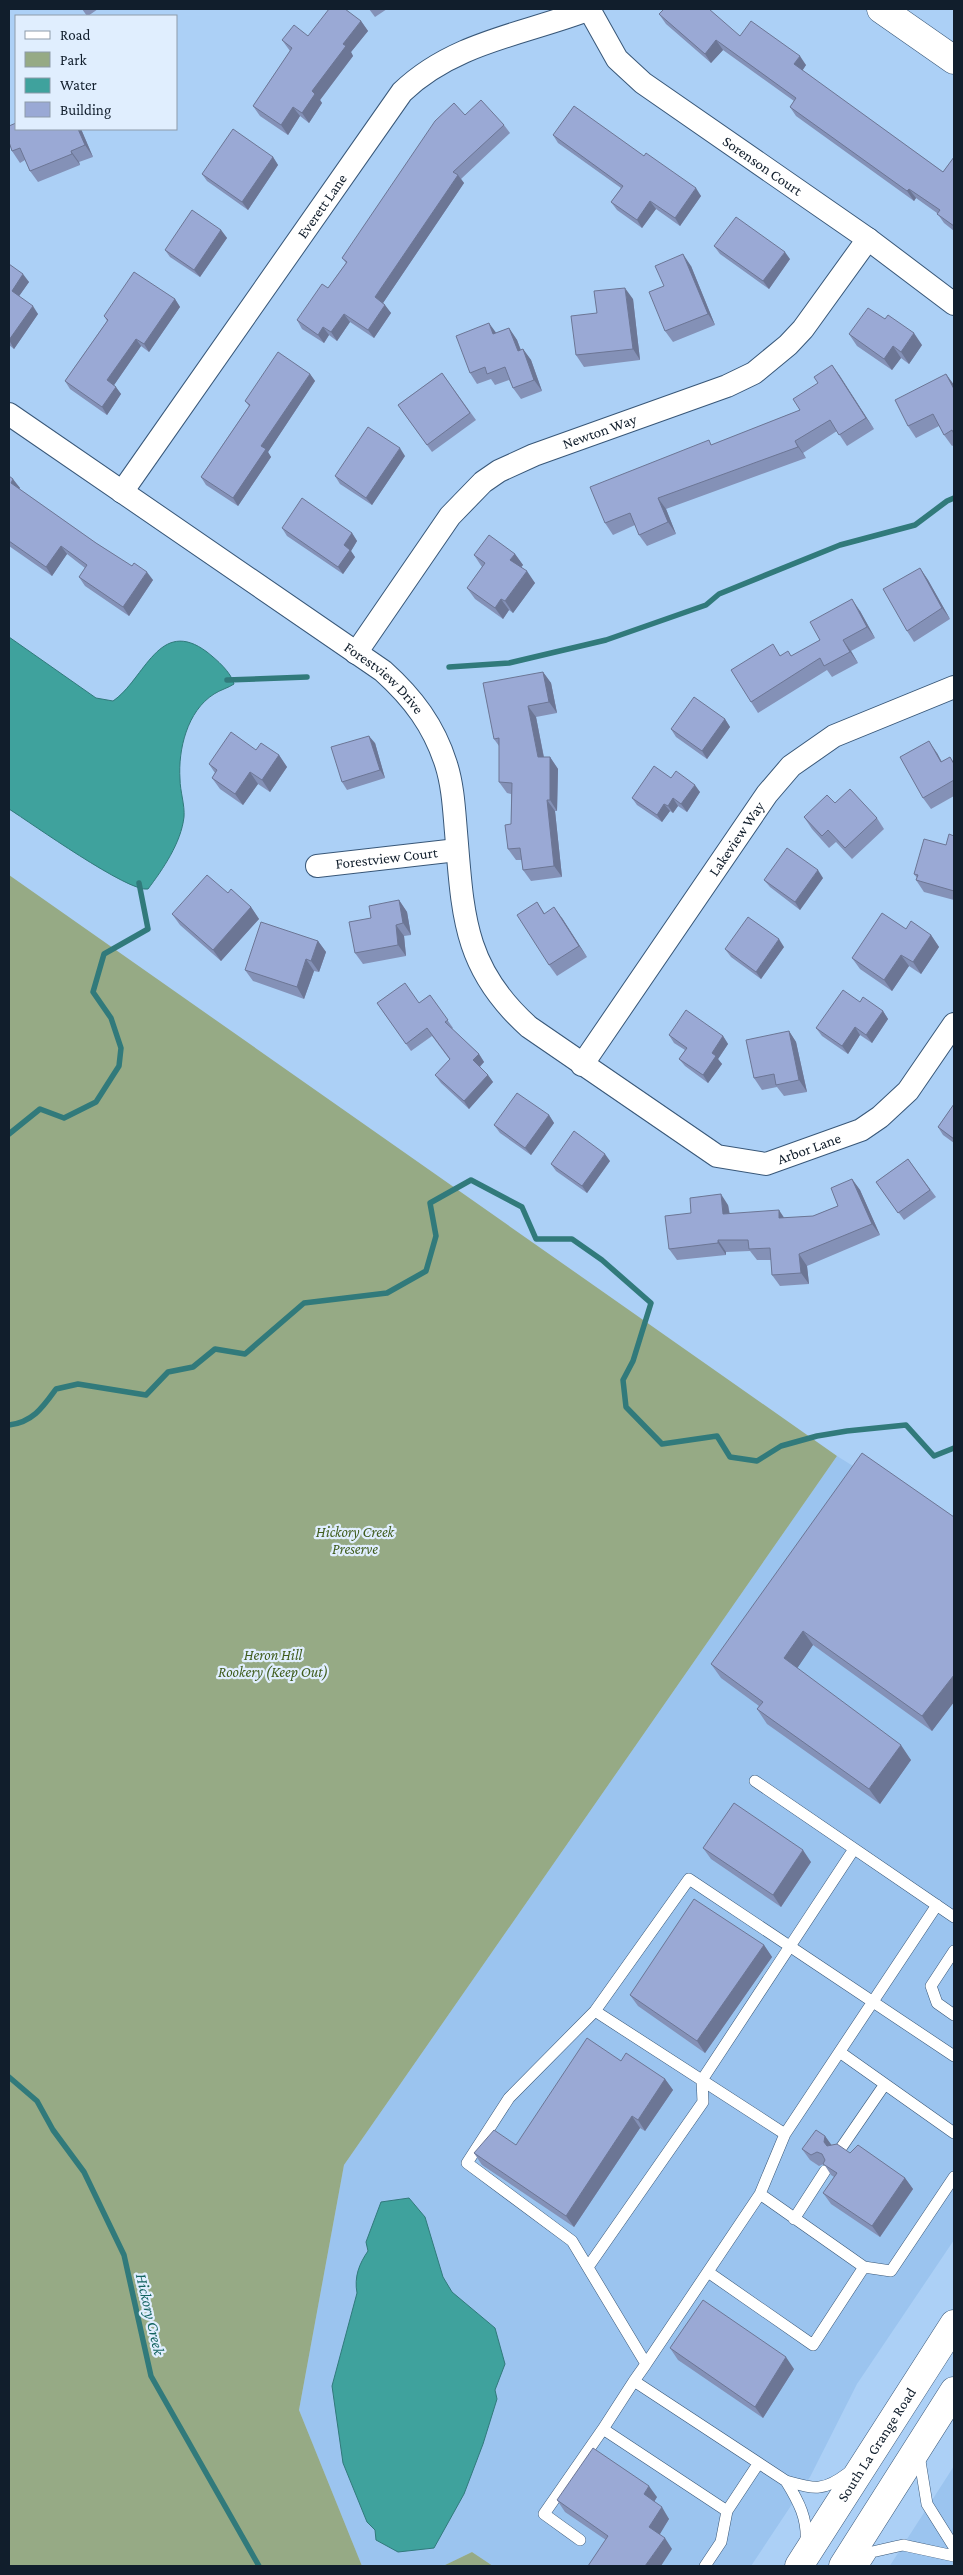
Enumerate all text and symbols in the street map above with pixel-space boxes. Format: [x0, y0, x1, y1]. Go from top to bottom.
legend [15, 15, 178, 130]
text: Road [60, 27, 91, 43]
text: Park [60, 52, 87, 68]
text: Water [60, 77, 97, 93]
text: Building [60, 102, 111, 119]
street label: Sorenson Court [720, 133, 806, 199]
street label: Everett Lane [294, 171, 350, 241]
street label: Newton Way [560, 411, 639, 452]
street label: Forestview Drive [341, 639, 427, 717]
street label: Lakeview Way [706, 798, 768, 879]
street label: Forestview Court [335, 844, 439, 872]
street label: Arbor Lane [775, 1130, 843, 1167]
park label: Hickory Creek Preserve [316, 1524, 396, 1557]
park label: Heron Hill Rookery (Keep Out) [218, 1647, 328, 1681]
water label: Hickory Creek [132, 2272, 168, 2358]
street label: South La Grange Road [834, 2385, 919, 2505]

